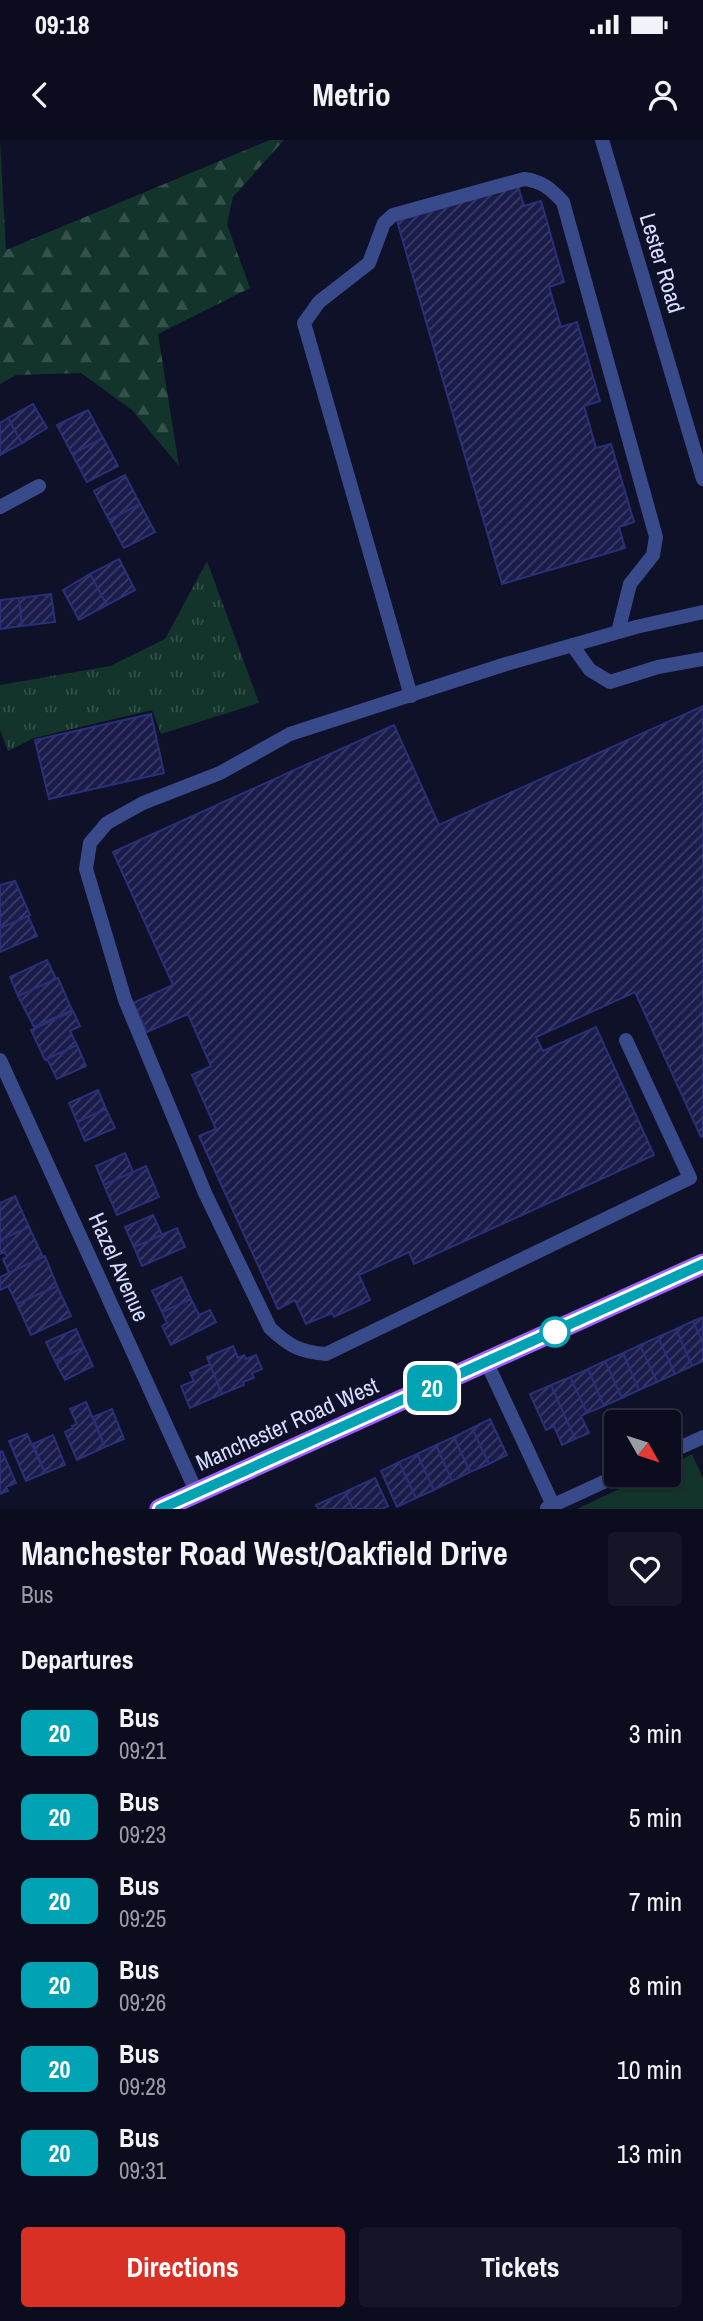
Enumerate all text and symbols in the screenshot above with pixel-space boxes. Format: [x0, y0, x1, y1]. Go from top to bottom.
text: 09:18 [35, 7, 90, 42]
text: Metrio [312, 73, 391, 116]
icon: back [21, 76, 59, 114]
icon: person [644, 76, 682, 114]
street label: Lester Road [633, 209, 692, 317]
street label: Hazel Avenue [82, 1207, 157, 1326]
unlabelled marker [540, 1317, 570, 1347]
line badge: 20 [400, 1365, 464, 1411]
street label: Manchester Road West [191, 1369, 383, 1478]
text: 20 [421, 1372, 443, 1404]
north arrow [604, 1410, 681, 1488]
map controls [604, 1410, 681, 1487]
text: Manchester Road West/Oakfield Drive [21, 1531, 508, 1575]
button: heart [608, 1532, 682, 1606]
text: Bus [21, 1579, 54, 1610]
text: Departures [21, 1642, 134, 1677]
text: Bus [119, 1700, 159, 1735]
text: 3 min [629, 1716, 682, 1751]
text: 20 [49, 1717, 70, 1749]
text: 09:21 [119, 1735, 166, 1766]
text: Bus [119, 1784, 159, 1819]
text: 5 min [629, 1800, 682, 1835]
text: 20 [49, 1801, 70, 1833]
text: 09:23 [119, 1819, 166, 1850]
text: Bus [119, 1868, 159, 1903]
text: 7 min [629, 1884, 682, 1919]
text: 20 [49, 1885, 70, 1917]
text: 09:25 [119, 1903, 166, 1934]
text: Bus [119, 1952, 159, 1987]
text: 8 min [629, 1968, 682, 2003]
text: 20 [49, 1969, 70, 2001]
text: 09:26 [119, 1987, 166, 2018]
text: Bus [119, 2036, 159, 2071]
text: 10 min [617, 2052, 682, 2087]
text: 20 [49, 2053, 70, 2085]
text: 09:28 [119, 2071, 166, 2102]
text: Bus [119, 2120, 159, 2155]
text: 13 min [617, 2136, 682, 2171]
text: 20 [49, 2137, 70, 2169]
text: 09:31 [119, 2155, 166, 2186]
button: Directions [21, 2227, 345, 2307]
button: Tickets [359, 2227, 682, 2307]

